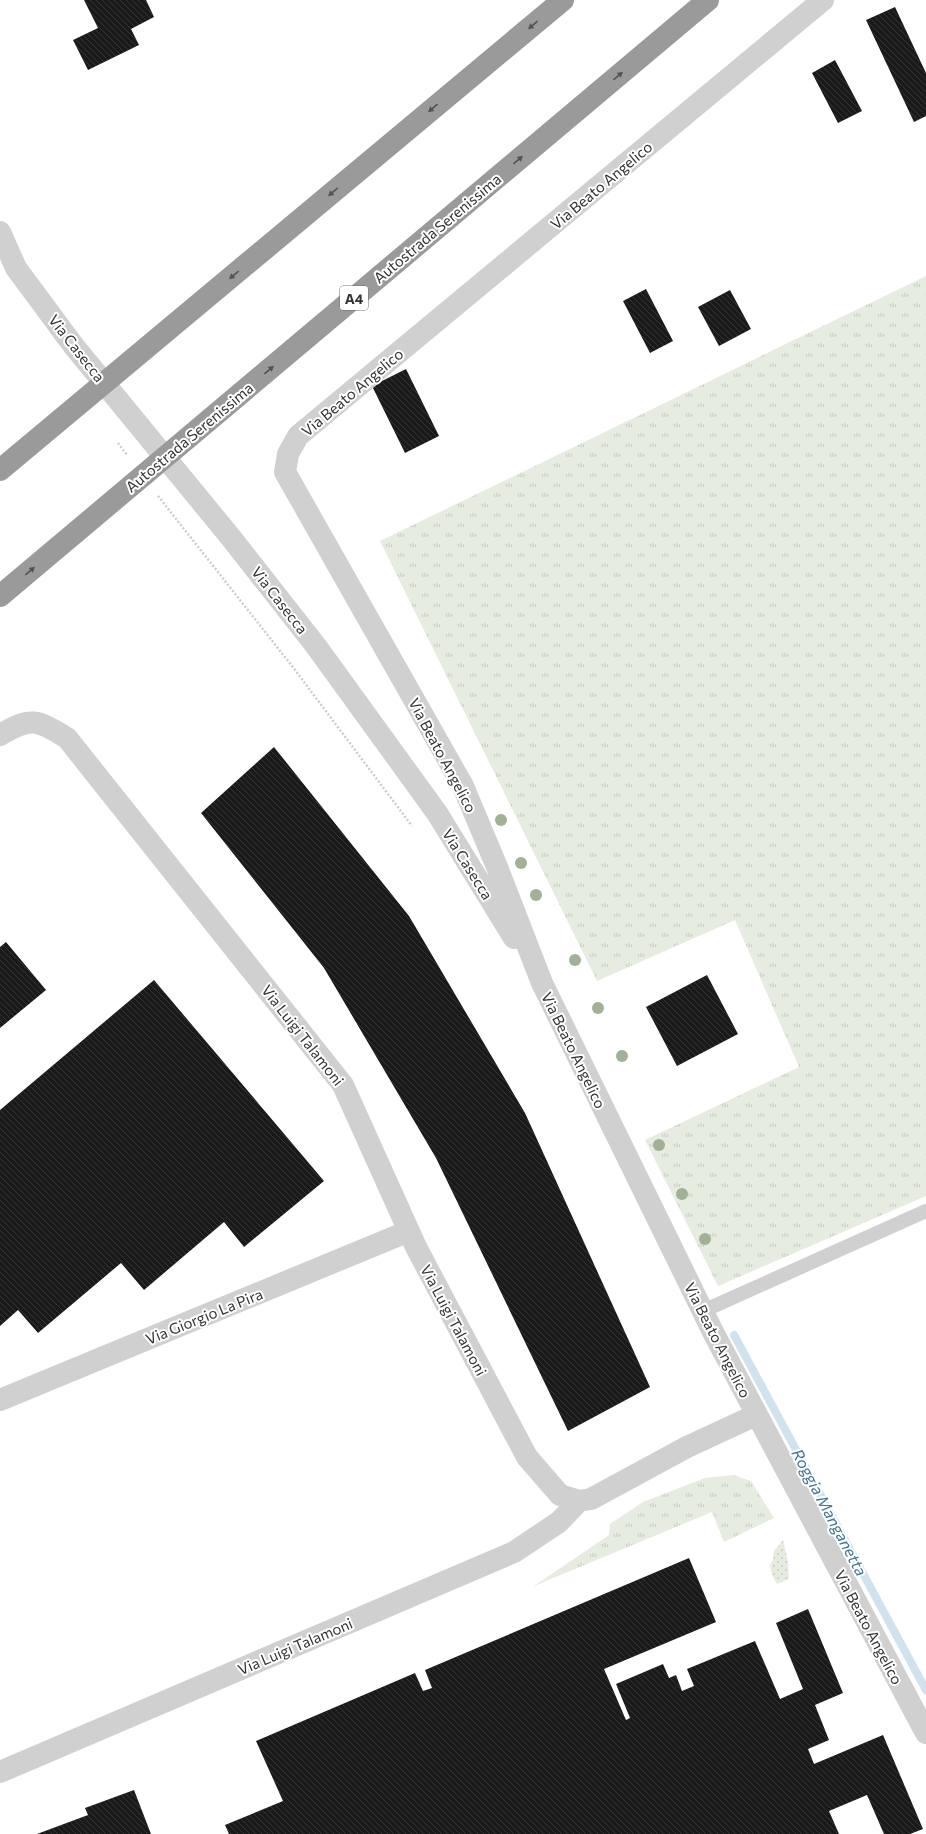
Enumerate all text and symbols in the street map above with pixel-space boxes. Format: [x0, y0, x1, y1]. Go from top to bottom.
one-way arrow [527, 21, 538, 29]
one-way arrow [612, 72, 623, 81]
one-way arrow [428, 104, 438, 113]
street label: Via Beato Angelico [547, 137, 655, 233]
one-way arrow [513, 155, 523, 164]
street label: Autostrada Serenissima [370, 169, 504, 287]
one-way arrow [328, 187, 339, 196]
one-way arrow [228, 271, 239, 280]
road number: A4 [340, 286, 368, 310]
street label: Via Casecca [45, 311, 109, 385]
street label: Via Beato Angelico [298, 344, 406, 440]
one-way arrow [263, 365, 274, 374]
street label: Autostrada Serenissima [122, 378, 256, 496]
street label: Via Casecca [248, 563, 312, 637]
one-way arrow [24, 566, 35, 575]
street label: Via Beato Angelico [405, 695, 481, 815]
street label: Via Casecca [439, 825, 497, 903]
street label: Via Luigi Talamoni [258, 981, 348, 1089]
street label: Via Beato Angelico [538, 989, 610, 1111]
street label: Via Luigi Talamoni [417, 1262, 491, 1378]
street label: Via Beato Angelico [681, 1279, 755, 1401]
street label: Via Giorgio La Pira [143, 1284, 265, 1348]
water label: Roggia Manganetta [788, 1445, 872, 1579]
street label: Via Beato Angelico [831, 1567, 907, 1687]
street label: Via Luigi Talamoni [235, 1614, 355, 1678]

